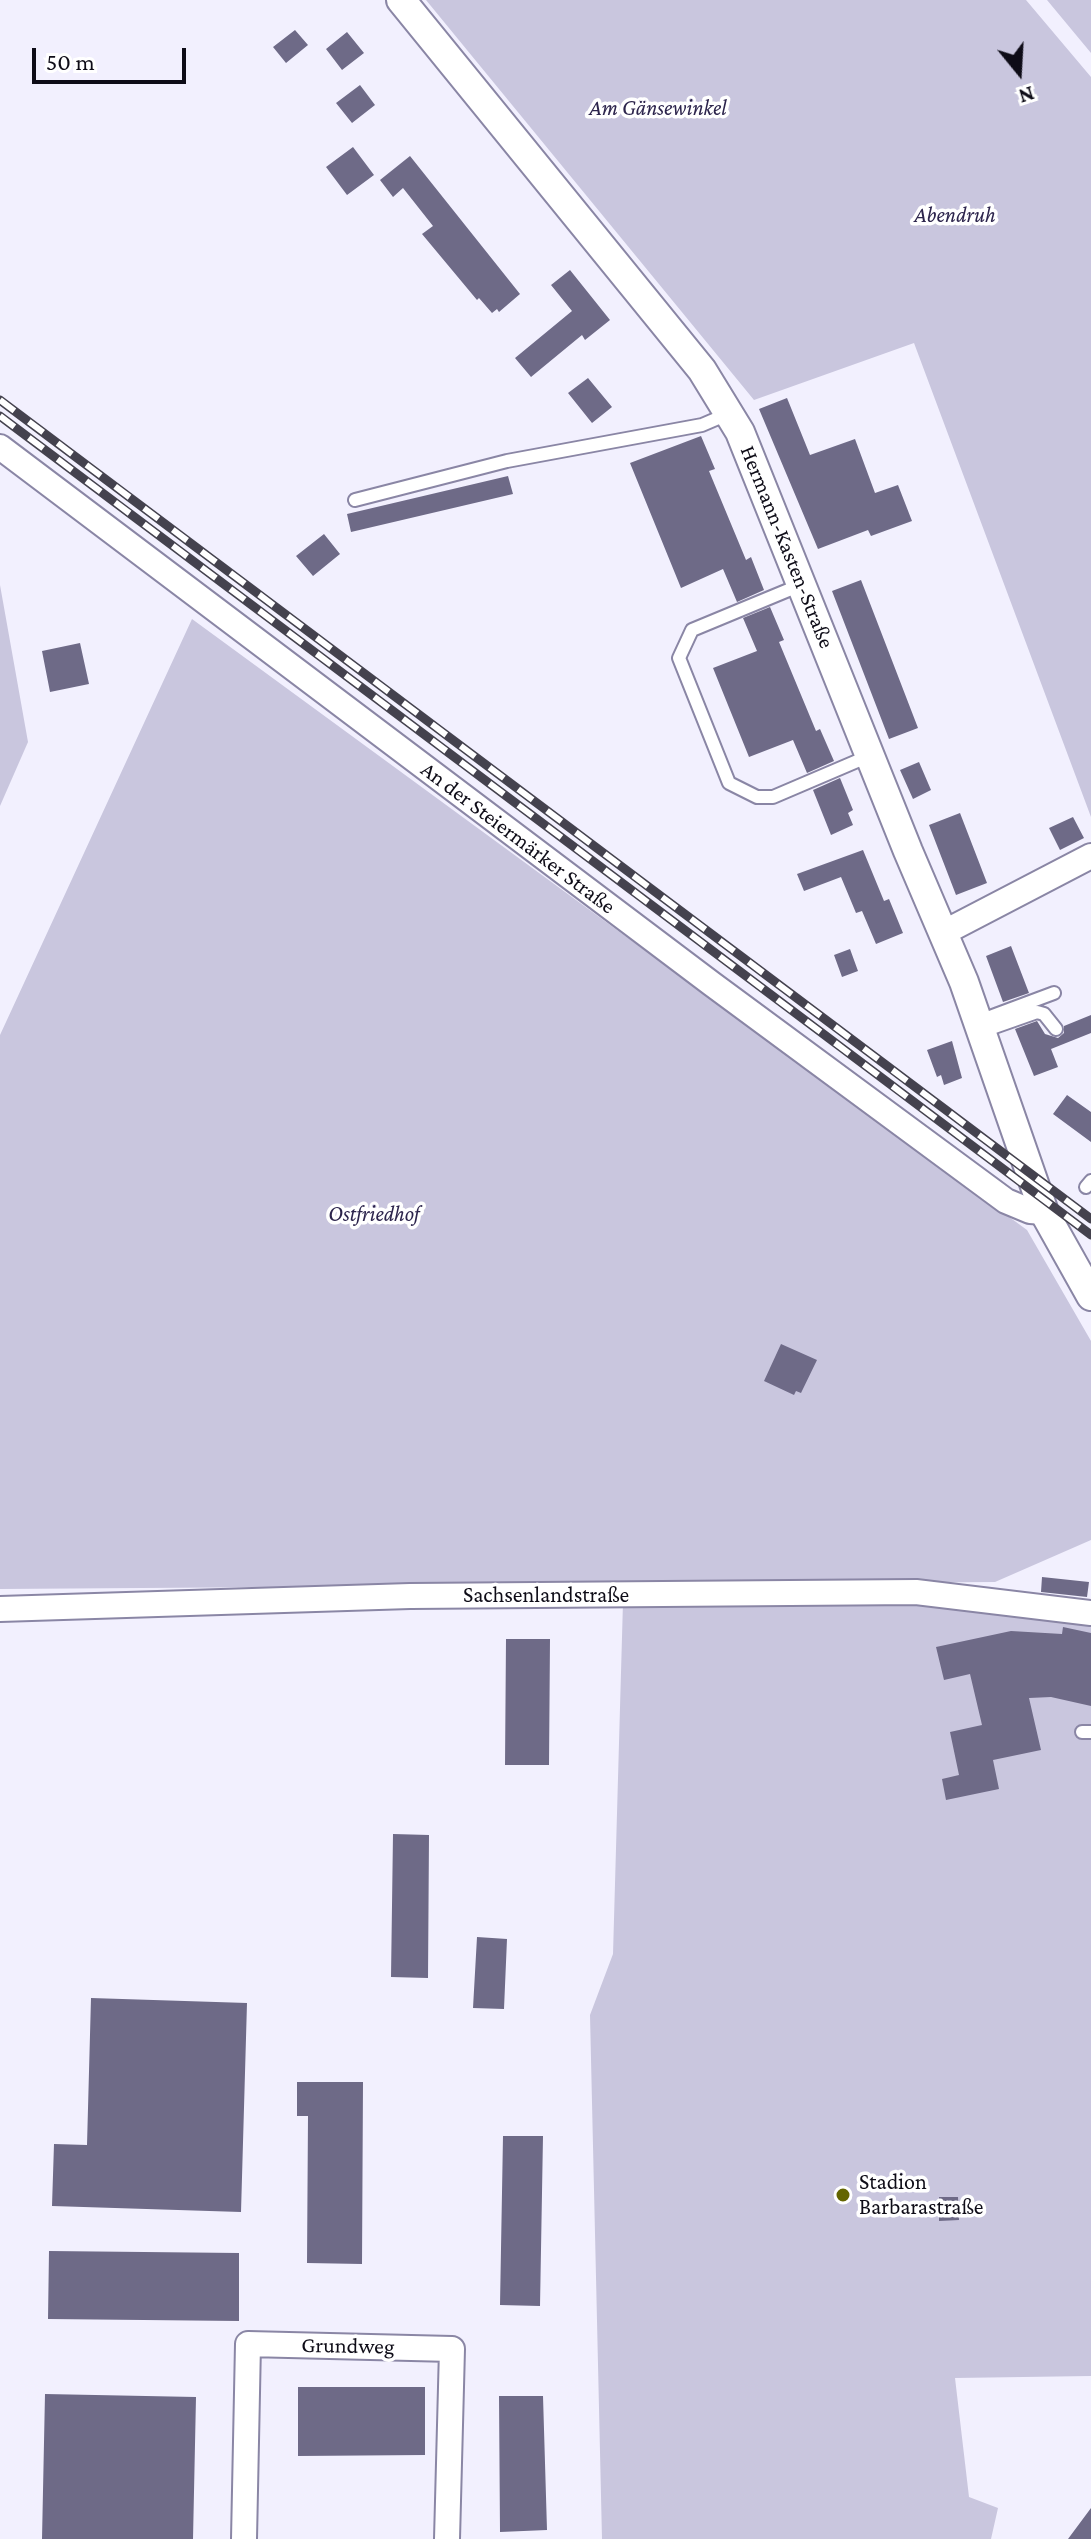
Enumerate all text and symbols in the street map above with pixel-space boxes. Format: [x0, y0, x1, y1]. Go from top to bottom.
scale bar [36, 32, 190, 82]
north arrow [979, 32, 1059, 112]
text: 50 m [46, 48, 95, 75]
text: N [1016, 81, 1038, 110]
park label: Am Gänsewinkel [589, 95, 727, 121]
park label: Abendruh [914, 202, 996, 228]
street label: Hermann-Kasten-Straße [734, 442, 840, 652]
street label: An der Steiermärker Straße [416, 756, 620, 920]
park label: Ostfriedhof [328, 1201, 420, 1227]
street label: Sachsenlandstraße [463, 1582, 629, 1608]
place label: Stadion Barbarastraße [859, 2169, 983, 2220]
marker: Stadion Barbarastraße [834, 2186, 852, 2204]
street label: Grundweg [301, 2332, 395, 2360]

